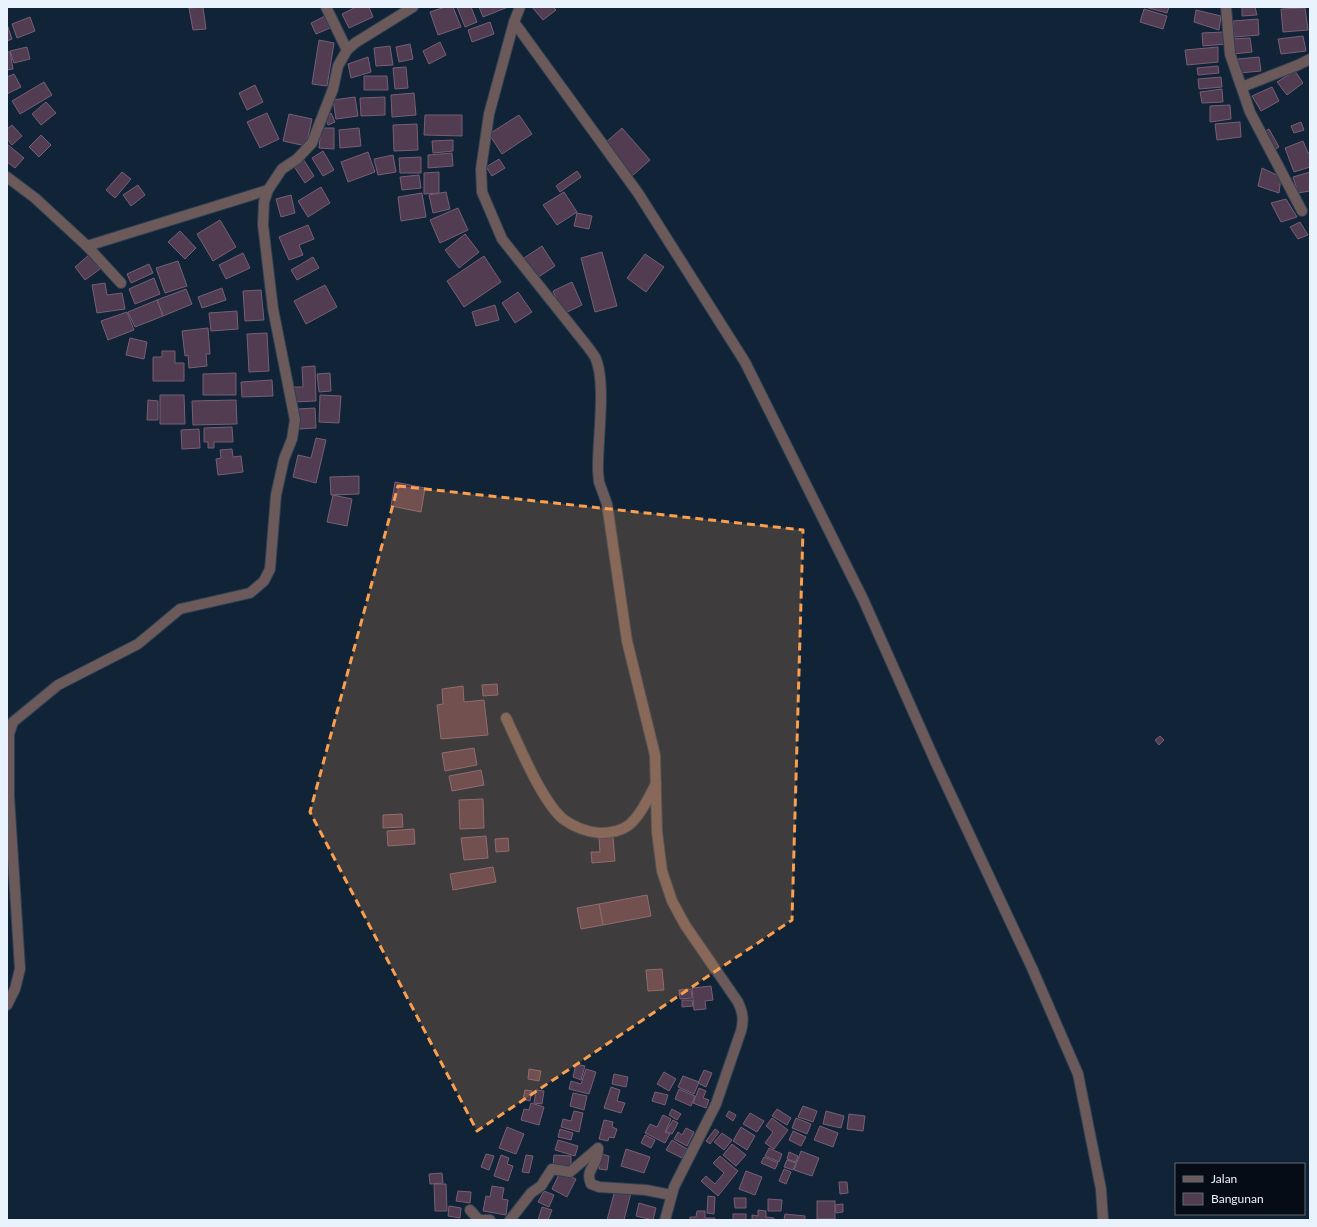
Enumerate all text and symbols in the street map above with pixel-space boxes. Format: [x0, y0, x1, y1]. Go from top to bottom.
legend [1175, 1163, 1305, 1215]
text: Jalan [1211, 1171, 1237, 1186]
text: Bangunan [1211, 1191, 1264, 1206]

